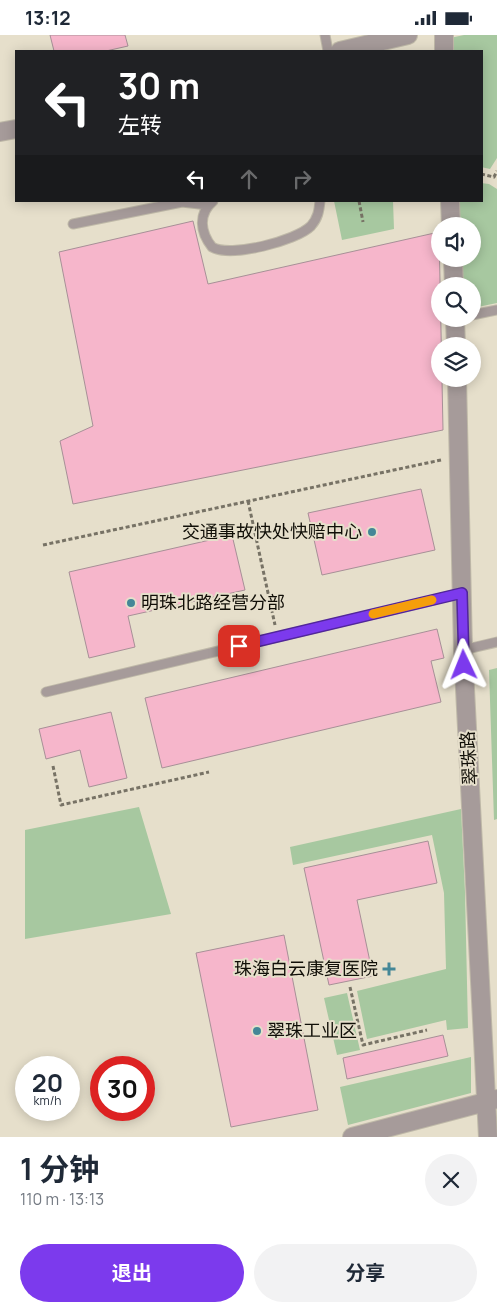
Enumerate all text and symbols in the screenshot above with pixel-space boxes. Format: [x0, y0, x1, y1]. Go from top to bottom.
text: 13:12 [25, 5, 71, 31]
text: 30 m [118, 62, 200, 110]
icon: left [35, 70, 100, 135]
text: 左转 [118, 110, 162, 140]
icon: left [182, 165, 210, 193]
icon: ahead [235, 165, 263, 193]
icon: right [288, 165, 316, 193]
map controls [431, 217, 481, 387]
button: sound [431, 217, 481, 267]
button: search [431, 277, 481, 327]
button: layers [431, 337, 481, 387]
place label: 交通事故快处快赔中心 [182, 519, 362, 543]
marker: 交通事故快处快赔中心 [366, 526, 378, 538]
place label: 明珠北路经营分部 [141, 590, 285, 614]
marker: 明珠北路经营分部 [125, 597, 137, 609]
pin [218, 625, 260, 667]
icon: arrive [225, 632, 253, 660]
position arrow [437, 638, 489, 690]
street label: 翠珠路 [455, 730, 481, 786]
place label: 珠海白云康复医院 [234, 956, 378, 980]
marker: 珠海白云康复医院 [382, 962, 396, 976]
place label: 翠珠工业区 [267, 1018, 357, 1042]
marker: 翠珠工业区 [251, 1025, 263, 1037]
speed limit sign: 30 [90, 1056, 155, 1121]
text: 20 [32, 1065, 63, 1100]
text: km/h [34, 1092, 61, 1109]
text: 1 分钟 [20, 1148, 99, 1189]
button: close [425, 1154, 477, 1206]
text: 110 m · 13:13 [20, 1188, 104, 1210]
button: 退出 [20, 1244, 244, 1302]
button: 分享 [254, 1244, 477, 1302]

